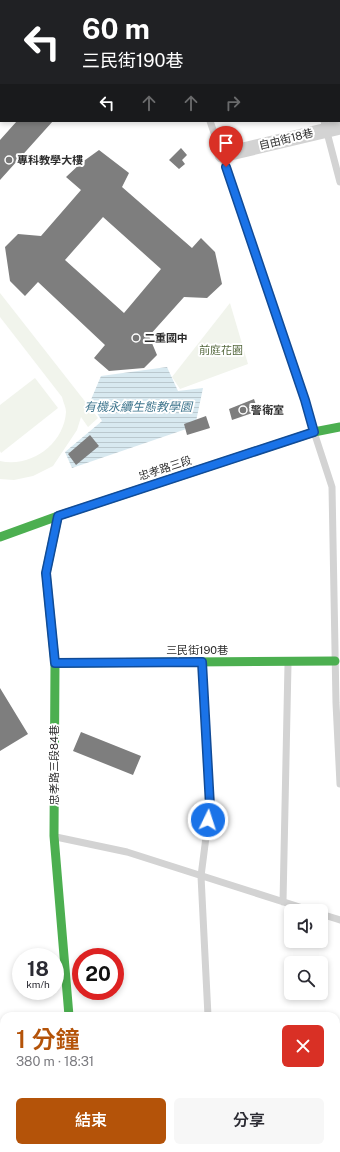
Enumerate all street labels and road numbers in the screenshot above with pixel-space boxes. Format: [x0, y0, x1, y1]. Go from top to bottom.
street label: 自由街18巷 [258, 126, 314, 152]
street label: 忠孝路三段 [137, 454, 193, 482]
street label: 三民街190巷 [166, 644, 228, 656]
street label: 忠孝路三段84巷 [48, 725, 60, 805]

